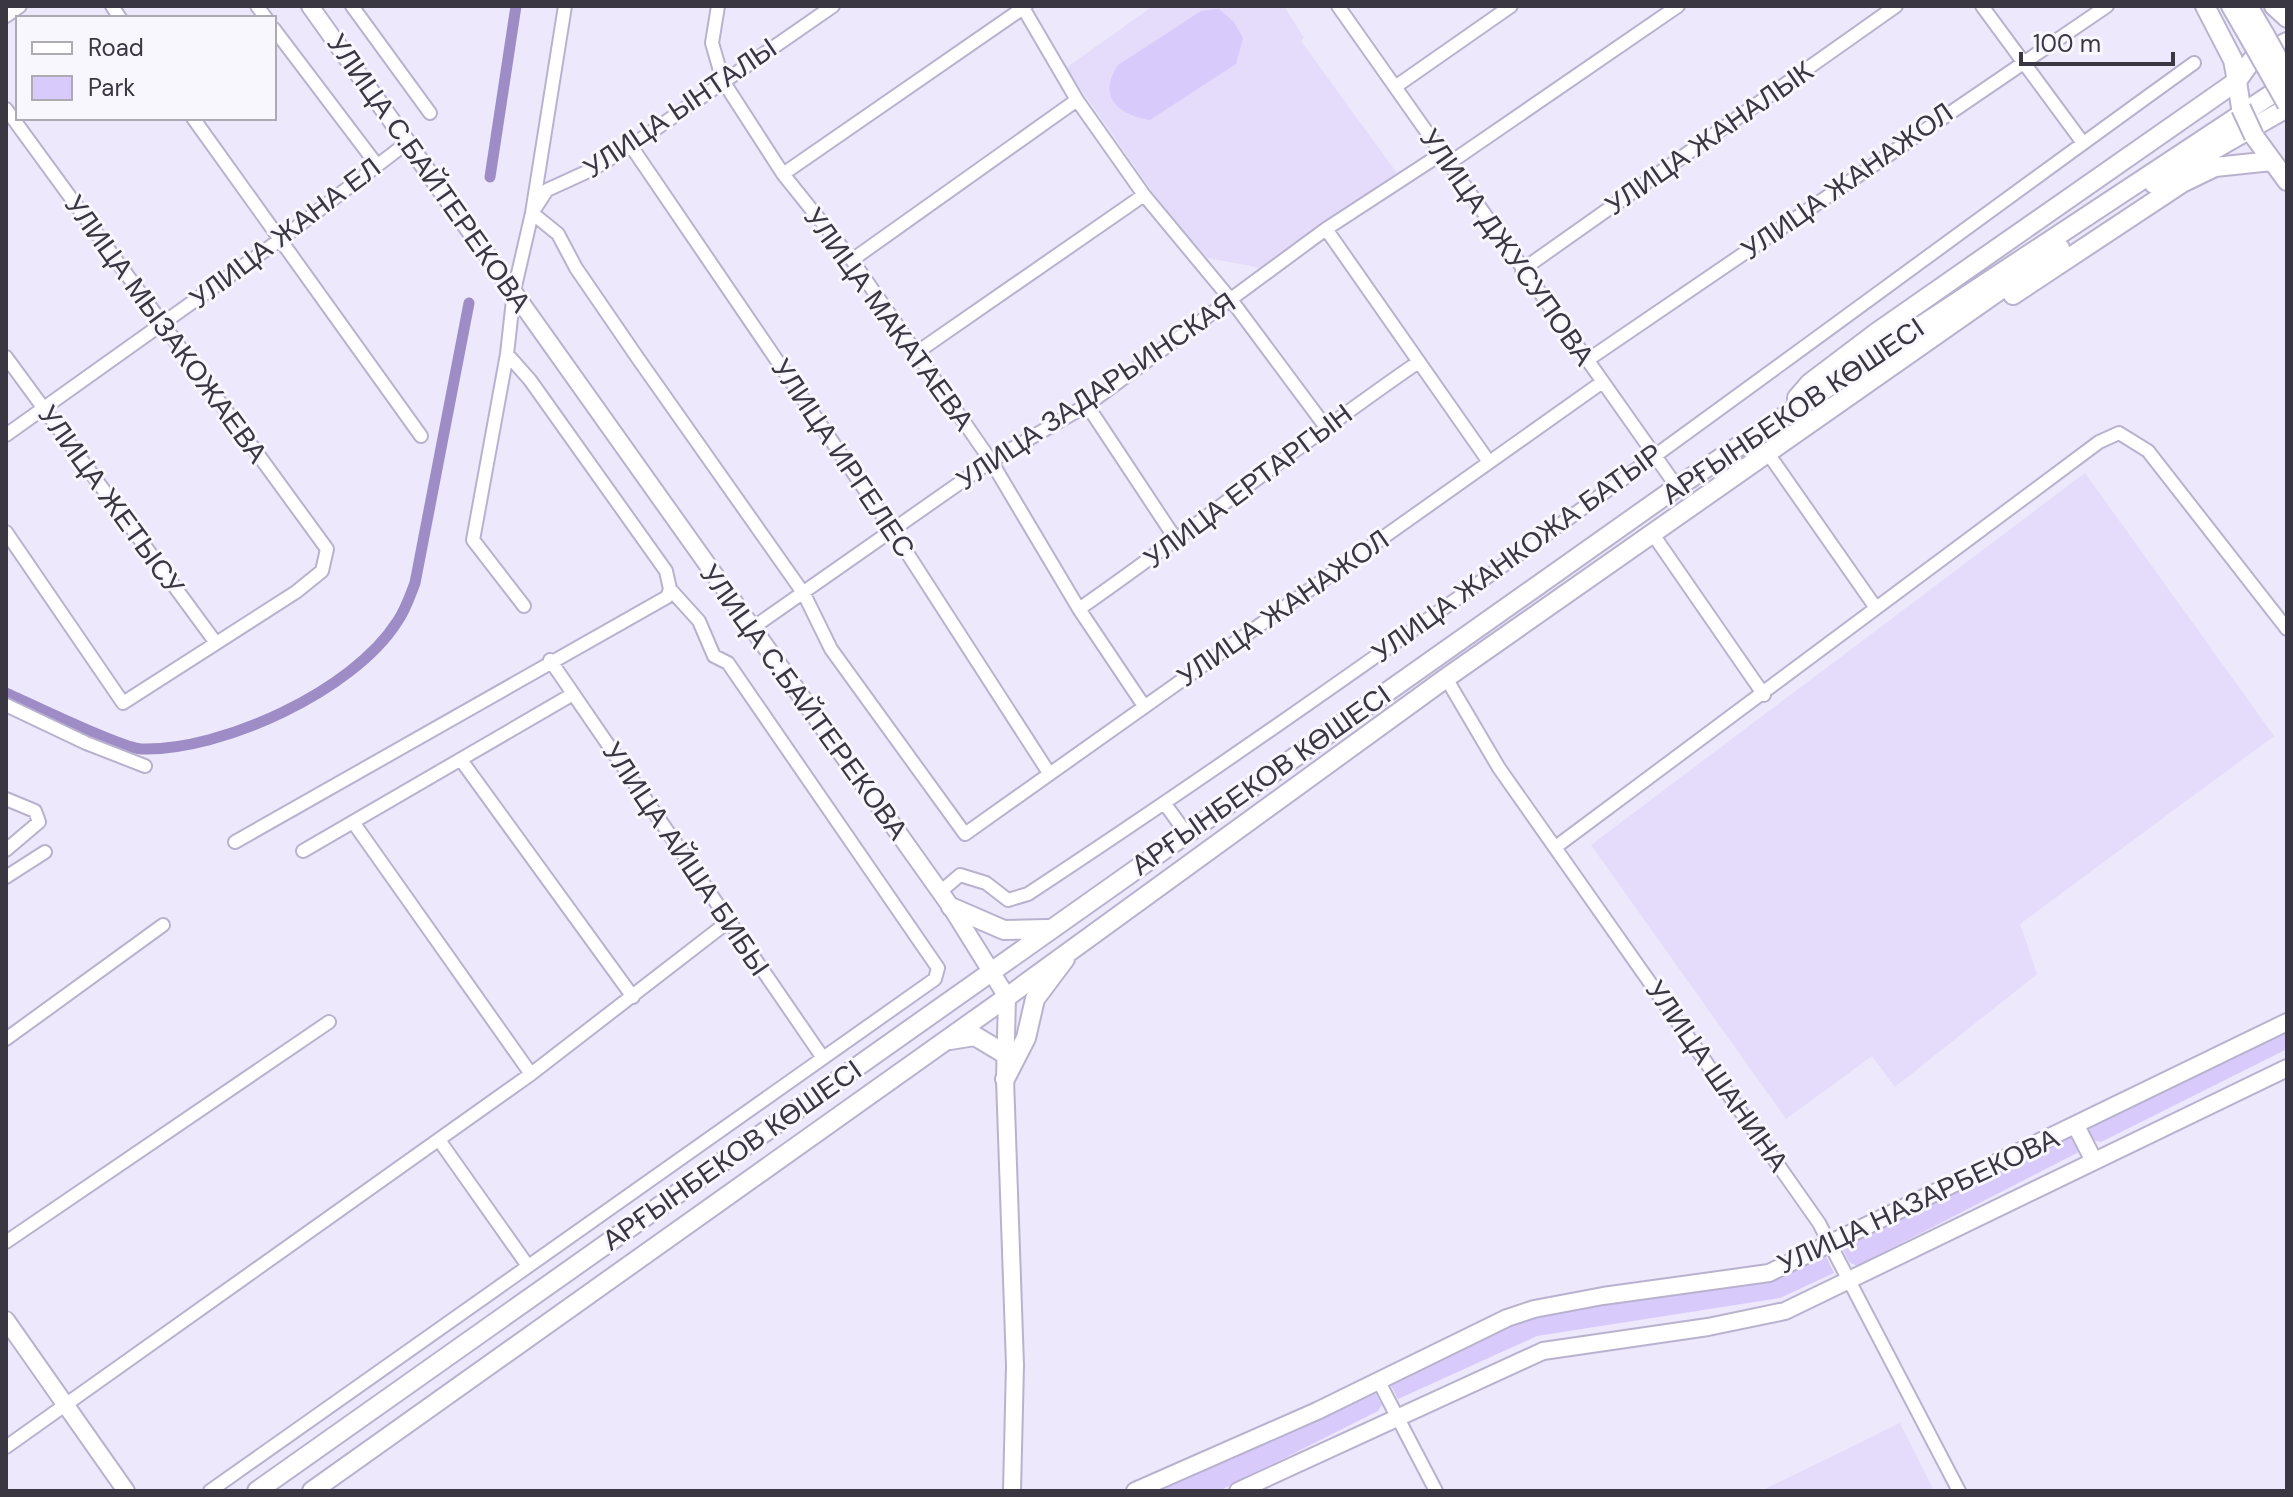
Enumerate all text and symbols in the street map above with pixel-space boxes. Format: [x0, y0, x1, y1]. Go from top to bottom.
legend [16, 16, 276, 120]
scale bar [2021, 16, 2173, 66]
street label: УЛИЦА С.БАЙТЕРЕКОВА [319, 26, 540, 320]
text: 100 m [2033, 28, 2101, 59]
street label: УЛИЦА ЫНТАЛЫ [576, 30, 784, 186]
text: Road [88, 32, 144, 63]
street label: УЛИЦА ЖАНАЛЫК [1598, 52, 1821, 224]
text: Park [88, 72, 135, 103]
street label: УЛИЦА ЖАНАЖОЛ [1734, 94, 1960, 268]
street label: УЛИЦА ДЖУСУПОВА [1411, 121, 1603, 373]
street label: УЛИЦА ЖАНА ЕЛ [182, 149, 388, 317]
street label: УЛИЦА МЫЗАКОЖАЕВА [56, 188, 276, 471]
street label: УЛИЦА МАКАТАЕВА [796, 200, 983, 438]
street label: УЛИЦА ЗАДАРЬИНСКАЯ [949, 284, 1243, 498]
street label: АРҒЫНБЕКОВ КӨШЕСІ [1655, 309, 1931, 513]
street label: УЛИЦА ИРГЕЛЕС [763, 351, 923, 565]
street label: УЛИЦА ЕРТАРГЫН [1136, 395, 1360, 577]
street label: УЛИЦА ЖЕТЫСУ [30, 398, 192, 602]
street label: УЛИЦА ЖАНКОЖА БАТЫР [1364, 435, 1670, 671]
street label: УЛИЦА ЖАНАЖОЛ [1170, 521, 1396, 695]
street label: УЛИЦА С.БАЙТЕРЕКОВА [692, 557, 917, 847]
street label: АРҒЫНБЕКОВ КӨШЕСІ [1124, 676, 1398, 884]
street label: УЛИЦА АЙША БИБЫ [594, 735, 778, 983]
street label: УЛИЦА ШАНИНА [1637, 973, 1797, 1179]
street label: АРҒЫНБЕКОВ КӨШЕСІ [595, 1051, 869, 1259]
street label: УЛИЦА НАЗАРБЕКОВА [1771, 1119, 2065, 1282]

